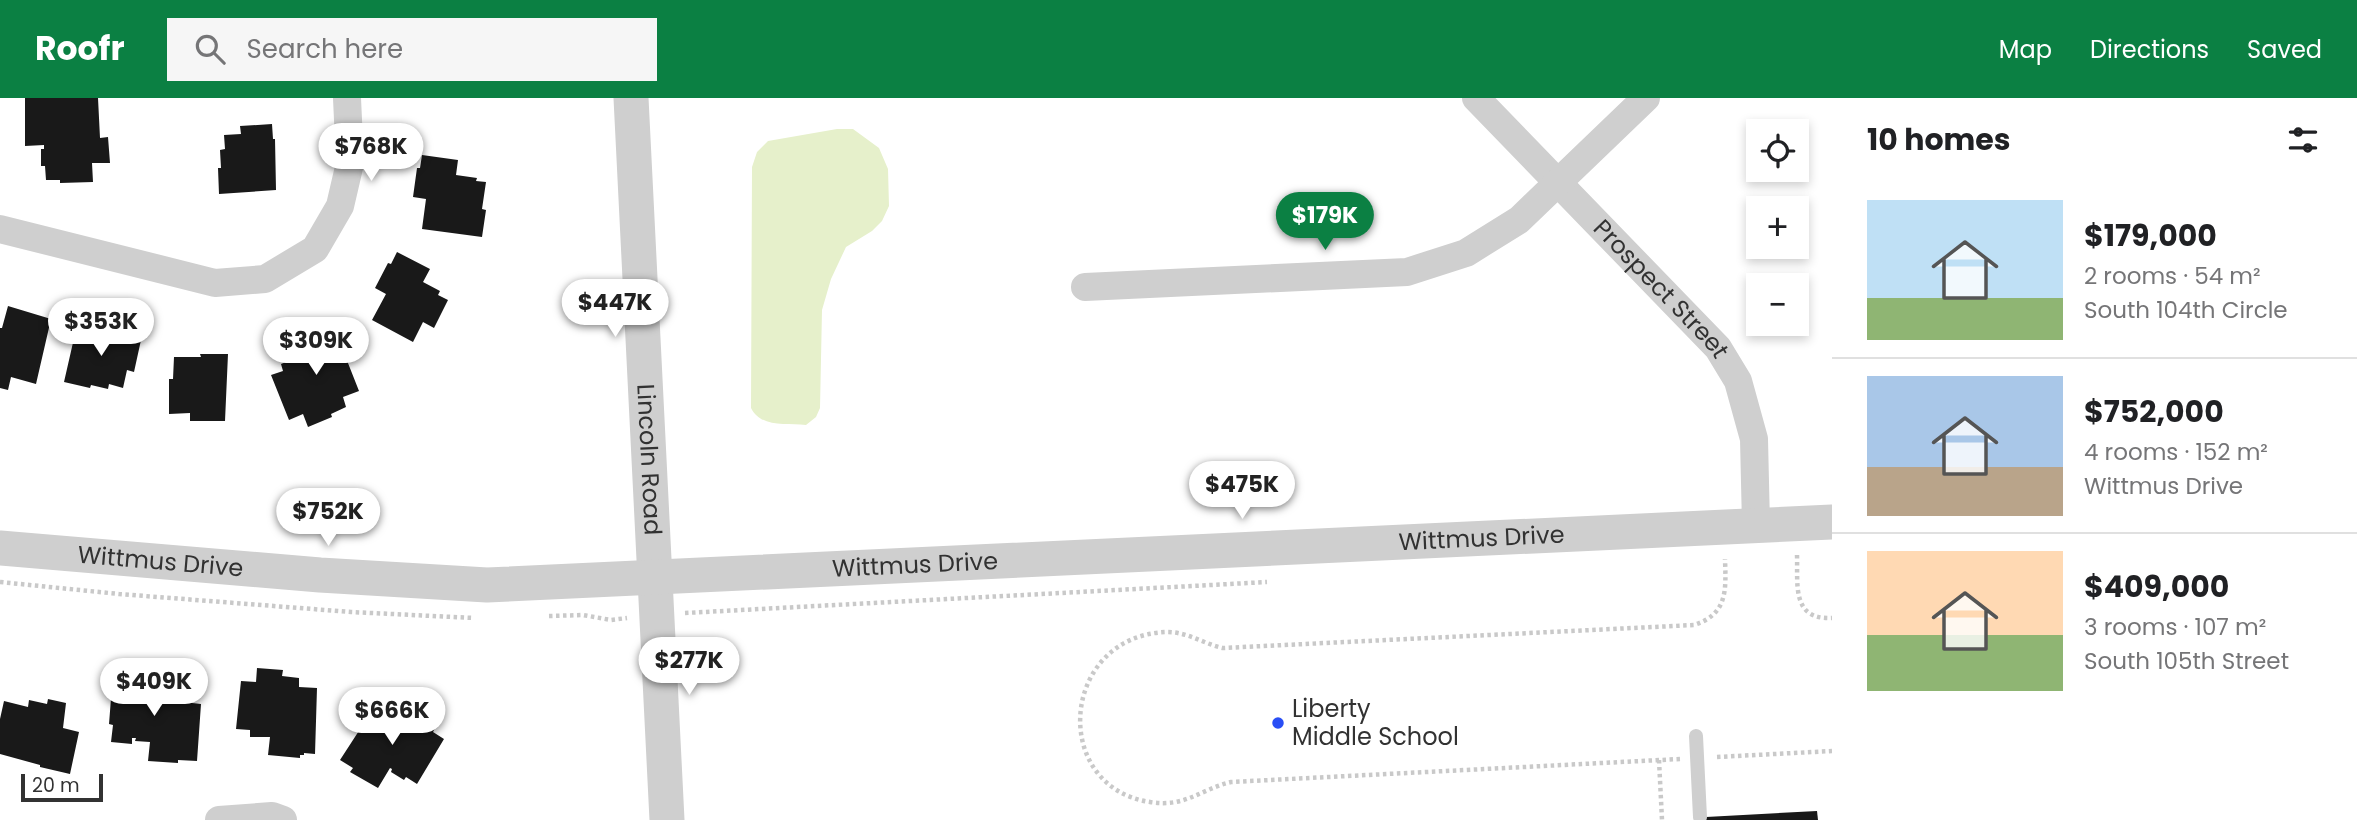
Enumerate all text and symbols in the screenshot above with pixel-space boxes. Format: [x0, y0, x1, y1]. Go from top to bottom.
search box [167, 18, 657, 81]
text: Roofr [35, 25, 125, 72]
icon: search [191, 30, 229, 68]
text: Search here [247, 31, 403, 67]
text: Map [1999, 33, 2052, 66]
text: Directions [2090, 33, 2209, 66]
text: Saved [2247, 33, 2322, 66]
text: 10 homes [1867, 118, 2011, 161]
map controls [1746, 119, 1809, 336]
button: locate [1746, 119, 1809, 182]
icon: filters [2284, 121, 2322, 159]
pin: $768K [322, 123, 420, 183]
text: $768K [334, 130, 408, 162]
pin: $179K [1276, 192, 1374, 252]
button: + [1746, 196, 1809, 259]
text: $179K [1292, 199, 1358, 231]
street label: Prospect Street [1586, 212, 1737, 364]
text: $179,000 [2084, 214, 2217, 257]
icon: home [1923, 228, 2007, 312]
text: 2 rooms · 54 m² [2084, 260, 2261, 292]
button: − [1746, 273, 1809, 336]
pin: $447K [566, 280, 664, 339]
text: $447K [578, 286, 652, 318]
text: South 104th Circle [2084, 294, 2288, 326]
pin: $353K [52, 299, 150, 358]
text: $353K [64, 305, 138, 337]
pin: $309K [267, 317, 365, 377]
text: $309K [279, 324, 353, 356]
street label: Lincoln Road [629, 383, 670, 536]
text: $752,000 [2084, 390, 2224, 433]
icon: home [1923, 404, 2007, 488]
text: 4 rooms · 152 m² [2084, 436, 2268, 468]
pin: $475K [1193, 462, 1291, 521]
text: $475K [1205, 468, 1279, 500]
text: Wittmus Drive [2084, 470, 2243, 502]
pin: $752K [279, 489, 377, 548]
text: $752K [292, 495, 364, 527]
street label: Wittmus Drive [1398, 518, 1565, 558]
street label: Wittmus Drive [76, 538, 245, 584]
street label: Wittmus Drive [831, 544, 999, 585]
text: $409,000 [2084, 565, 2229, 608]
icon: home [1923, 579, 2007, 663]
text: 3 rooms · 107 m² [2084, 611, 2266, 643]
pin: $277K [640, 638, 738, 697]
text: $277K [655, 644, 723, 676]
text: South 105th Street [2084, 645, 2289, 677]
pin: $409K [105, 658, 203, 718]
text: $409K [116, 665, 192, 697]
pin: $666K [343, 688, 441, 747]
place label: Liberty Middle School [1292, 692, 1459, 753]
text: $666K [354, 694, 430, 726]
marker: Liberty Middle School [1270, 715, 1286, 731]
scale bar [21, 771, 103, 803]
text: 20 m [32, 772, 80, 799]

